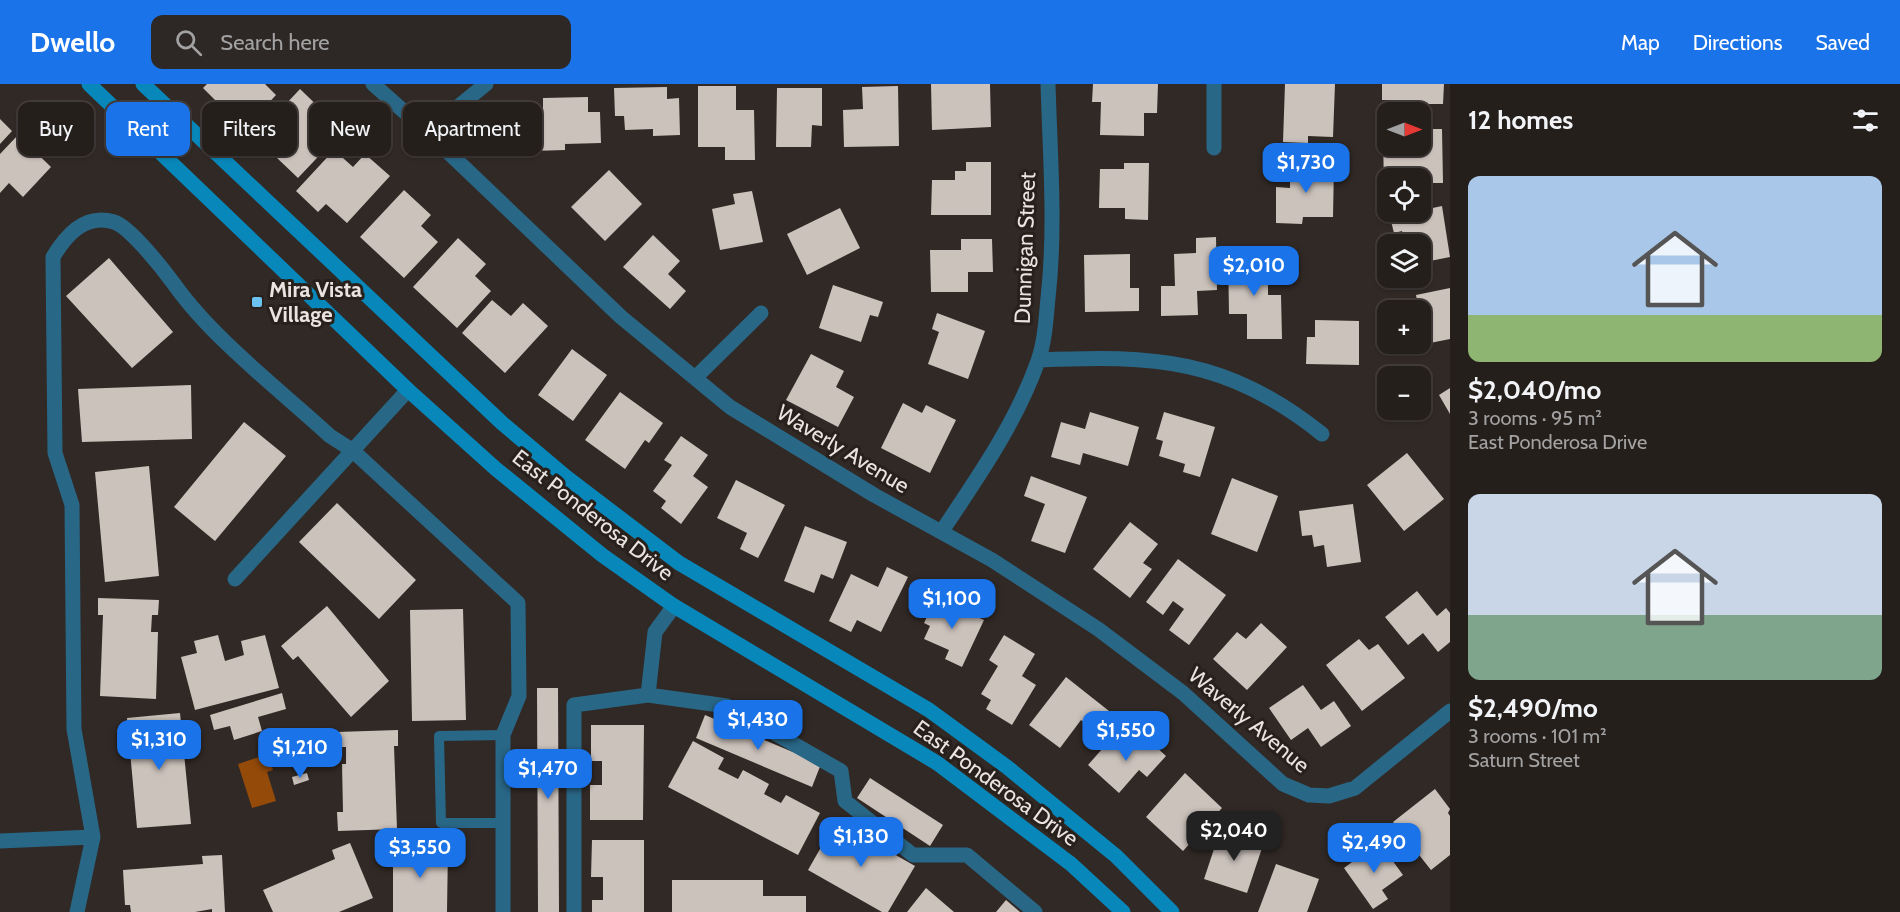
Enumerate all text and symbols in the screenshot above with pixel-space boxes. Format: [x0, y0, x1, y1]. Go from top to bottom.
search box [151, 15, 571, 69]
text: Dwello [30, 25, 115, 59]
icon: search [172, 26, 205, 59]
text: Search here [220, 29, 330, 56]
text: Map [1621, 30, 1660, 55]
text: Directions [1693, 30, 1782, 55]
text: Saved [1815, 30, 1870, 55]
chip: Buy [18, 102, 94, 156]
chip: Rent [106, 102, 190, 156]
chip: Filters [202, 102, 297, 156]
chip: New [309, 102, 391, 156]
chip: Apartment [403, 102, 542, 156]
north arrow [1377, 102, 1431, 156]
map controls [1377, 102, 1431, 420]
text: 12 homes [1468, 104, 1573, 136]
icon: filters [1849, 104, 1882, 137]
pin: $1,730 [1257, 143, 1355, 194]
text: $1,730 [1277, 150, 1335, 174]
button: locate [1377, 168, 1431, 222]
street label: Dunnigan Street [1009, 171, 1041, 324]
icon: home [1621, 215, 1729, 323]
button: layers [1377, 234, 1431, 288]
pin: $2,010 [1205, 246, 1303, 297]
text: $2,010 [1223, 253, 1285, 277]
place label: Mira Vista Village [269, 276, 362, 328]
marker: Mira Vista Village [250, 295, 264, 309]
button: + [1377, 300, 1431, 354]
button: − [1377, 366, 1431, 420]
text: $2,040/mo [1468, 374, 1601, 406]
street label: Waverly Avenue [772, 399, 914, 499]
text: 3 rooms · 95 m² [1468, 406, 1602, 430]
text: East Ponderosa Drive [1468, 430, 1647, 454]
street label: East Ponderosa Drive [507, 444, 679, 586]
icon: home [1621, 533, 1729, 641]
pin: $1,100 [903, 579, 1001, 630]
text: $1,100 [923, 586, 981, 610]
street label: Waverly Avenue [1183, 662, 1315, 778]
text: $2,490/mo [1468, 692, 1598, 724]
pin: $1,430 [709, 700, 807, 751]
text: $1,430 [728, 707, 788, 731]
pin: $1,550 [1077, 711, 1175, 762]
street label: East Ponderosa Drive [908, 714, 1084, 852]
text: $1,550 [1096, 718, 1156, 742]
pin: $1,310 [110, 720, 208, 771]
text: 3 rooms · 101 m² [1468, 724, 1607, 748]
text: $1,310 [131, 727, 187, 751]
pin: $1,210 [251, 728, 349, 779]
text: $1,210 [272, 735, 328, 759]
text: Saturn Street [1468, 748, 1580, 772]
pin: $1,470 [499, 749, 597, 800]
text: $1,470 [518, 756, 578, 780]
pin: $2,040 [1185, 811, 1283, 862]
pin: $1,130 [812, 817, 910, 868]
text: $2,040 [1200, 818, 1268, 842]
pin: $2,490 [1325, 823, 1423, 874]
text: $1,130 [833, 824, 889, 848]
pin: $3,550 [371, 828, 469, 879]
text: $2,490 [1342, 830, 1406, 854]
text: $3,550 [389, 835, 451, 859]

